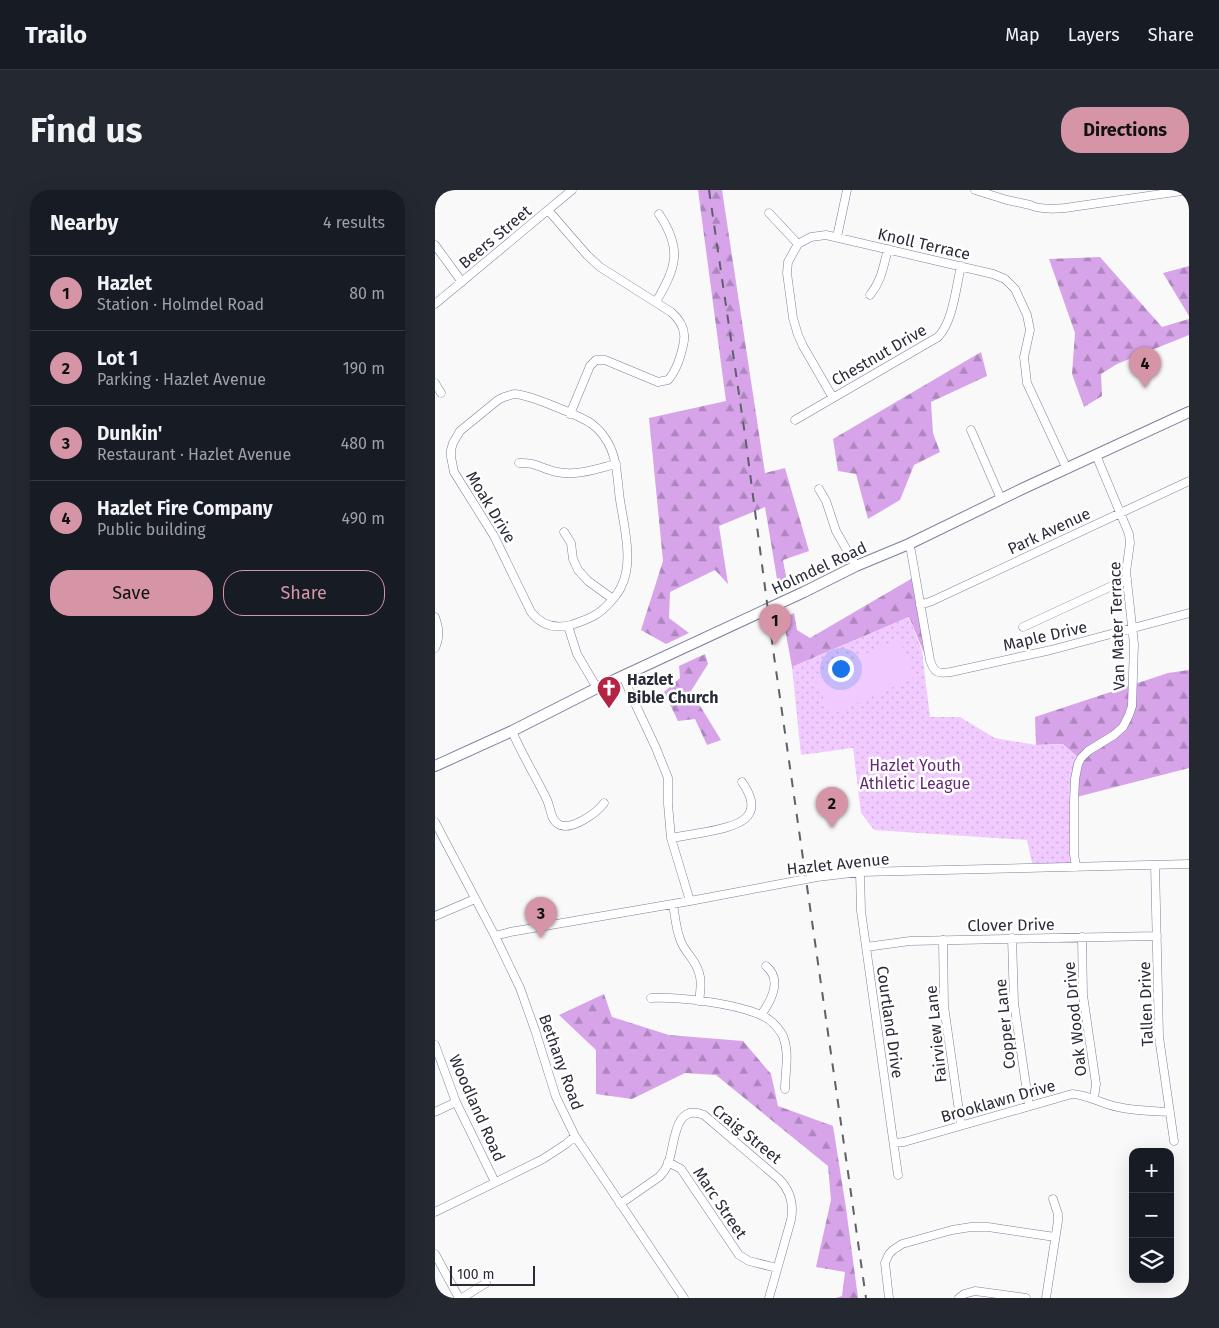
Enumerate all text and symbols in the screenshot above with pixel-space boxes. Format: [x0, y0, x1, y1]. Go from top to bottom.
text: Trailo [25, 21, 87, 49]
text: Map [1005, 24, 1040, 46]
text: Layers [1068, 24, 1120, 46]
text: Share [1148, 24, 1194, 46]
button: Directions [1061, 107, 1189, 153]
text: Find us [30, 109, 142, 151]
street label: Beers Street [455, 201, 535, 273]
text: Nearby [50, 210, 118, 236]
text: 4 results [323, 213, 385, 232]
street label: Knoll Terrace [876, 224, 972, 264]
text: Hazlet [97, 272, 152, 295]
text: 1 [62, 284, 70, 303]
text: 80 m [349, 284, 385, 303]
text: Station · Holmdel Road [97, 295, 264, 314]
street label: Chestnut Drive [828, 320, 930, 390]
text: Lot 1 [97, 347, 138, 370]
pin: 4 [1129, 347, 1161, 388]
text: 2 [62, 359, 70, 378]
text: 190 m [343, 359, 385, 378]
text: Parking · Hazlet Avenue [97, 370, 266, 389]
text: Dunkin' [97, 422, 162, 445]
text: 3 [62, 434, 70, 453]
text: 480 m [341, 434, 385, 453]
text: Restaurant · Hazlet Avenue [97, 445, 291, 464]
street label: Moak Drive [462, 468, 520, 546]
text: Hazlet Fire Company [97, 497, 273, 520]
street label: Park Avenue [1005, 504, 1093, 558]
text: 4 [61, 509, 71, 528]
text: 490 m [342, 509, 385, 528]
text: Public building [97, 520, 205, 539]
street label: Holmdel Road [768, 538, 870, 598]
street label: Van Mater Terrace [1105, 561, 1129, 691]
button: Save [50, 570, 213, 616]
button: Share [223, 570, 385, 616]
pin: 1 [759, 604, 791, 645]
street label: Maple Drive [1001, 617, 1089, 655]
your location [828, 656, 854, 682]
place label: Hazlet Bible Church [627, 670, 719, 707]
church icon: Hazlet Bible Church [596, 675, 622, 709]
park label: Hazlet Youth Athletic League [860, 756, 970, 793]
pin: 2 [816, 787, 848, 828]
street label: Hazlet Avenue [786, 849, 890, 879]
pin: 3 [525, 897, 557, 938]
street label: Clover Drive [967, 915, 1055, 935]
street label: Oak Wood Drive [1060, 961, 1090, 1077]
street label: Tallen Drive [1135, 961, 1157, 1047]
street label: Courtland Drive [873, 965, 907, 1079]
street label: Copper Lane [991, 978, 1019, 1070]
street label: Fairview Lane [921, 984, 951, 1084]
street label: Bethany Road [535, 1011, 587, 1113]
street label: Woodland Road [445, 1052, 509, 1164]
street label: Brooklawn Drive [939, 1076, 1057, 1126]
street label: Craig Street [709, 1100, 786, 1168]
map controls [1129, 1148, 1174, 1283]
button: + [1129, 1148, 1174, 1193]
street label: Marc Street [689, 1164, 751, 1243]
button: − [1129, 1193, 1174, 1238]
button: layers [1129, 1238, 1174, 1283]
scale bar [450, 1263, 535, 1286]
text: 100 m [457, 1266, 494, 1283]

